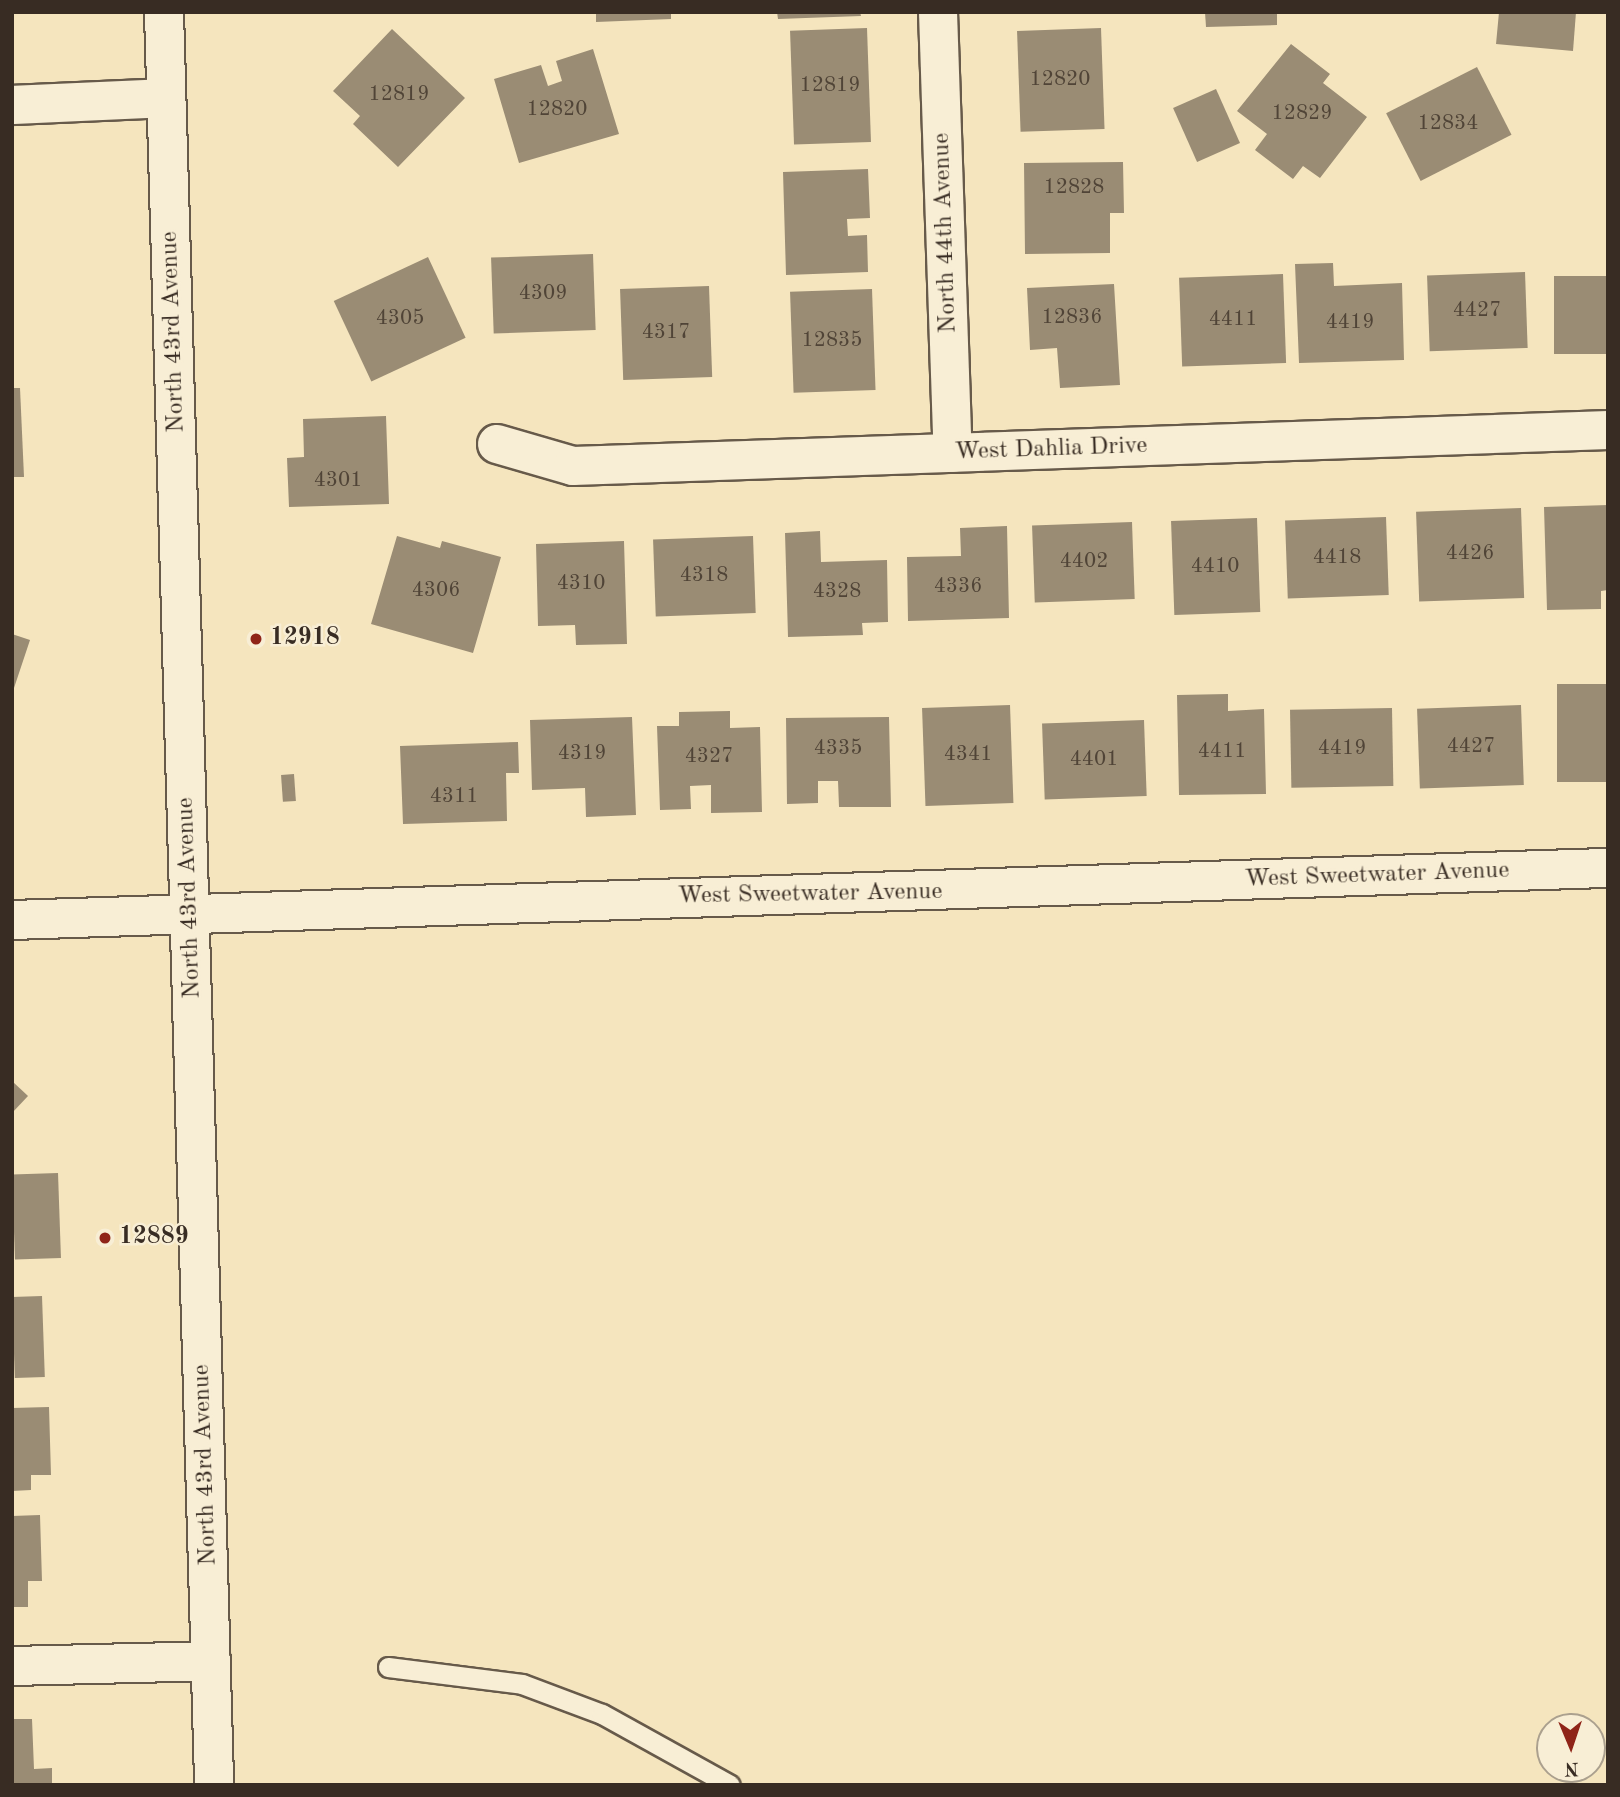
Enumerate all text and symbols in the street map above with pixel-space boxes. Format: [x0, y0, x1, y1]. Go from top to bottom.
house number: 12820 [1030, 67, 1090, 93]
house number: 12819 [800, 73, 860, 99]
house number: 12819 [369, 82, 429, 108]
house number: 12820 [527, 97, 587, 123]
house number: 12829 [1272, 101, 1332, 127]
house number: 12834 [1418, 111, 1478, 137]
street label: North 44th Avenue [928, 132, 964, 334]
house number: 12828 [1044, 175, 1104, 201]
street label: North 43rd Avenue [156, 231, 192, 433]
house number: 4309 [519, 281, 567, 307]
house number: 4427 [1453, 298, 1501, 324]
house number: 12836 [1042, 305, 1102, 331]
house number: 4305 [376, 306, 424, 332]
house number: 4411 [1209, 307, 1257, 333]
house number: 4419 [1326, 310, 1374, 336]
house number: 4317 [642, 320, 690, 346]
house number: 12835 [802, 328, 862, 354]
street label: West Dahlia Drive [954, 432, 1148, 468]
house number: 4301 [314, 468, 362, 494]
house number: 4426 [1446, 541, 1494, 567]
house number: 4418 [1313, 545, 1361, 571]
house number: 4402 [1060, 549, 1108, 575]
house number: 4410 [1191, 554, 1239, 580]
house number: 4318 [680, 563, 728, 589]
house number: 4310 [557, 571, 605, 597]
house number: 4336 [934, 574, 982, 600]
house number: 4306 [412, 578, 460, 604]
house number: 4328 [813, 579, 861, 605]
place label: 12918 [270, 625, 340, 653]
marker: 12918 [248, 631, 264, 647]
house number: 4427 [1447, 734, 1495, 760]
house number: 4335 [814, 736, 862, 762]
house number: 4419 [1318, 736, 1366, 762]
house number: 4411 [1198, 739, 1246, 765]
house number: 4319 [558, 741, 606, 767]
house number: 4341 [944, 742, 992, 768]
house number: 4327 [685, 744, 733, 770]
house number: 4401 [1070, 747, 1118, 773]
house number: 4311 [430, 784, 478, 810]
street label: North 43rd Avenue [172, 797, 208, 999]
street label: West Sweetwater Avenue [1244, 857, 1510, 895]
street label: West Sweetwater Avenue [677, 878, 943, 912]
place label: 12889 [119, 1224, 189, 1252]
marker: 12889 [97, 1230, 113, 1246]
street label: North 43rd Avenue [188, 1364, 224, 1566]
north arrow [1536, 1713, 1606, 1783]
text: N [1564, 1758, 1579, 1777]

